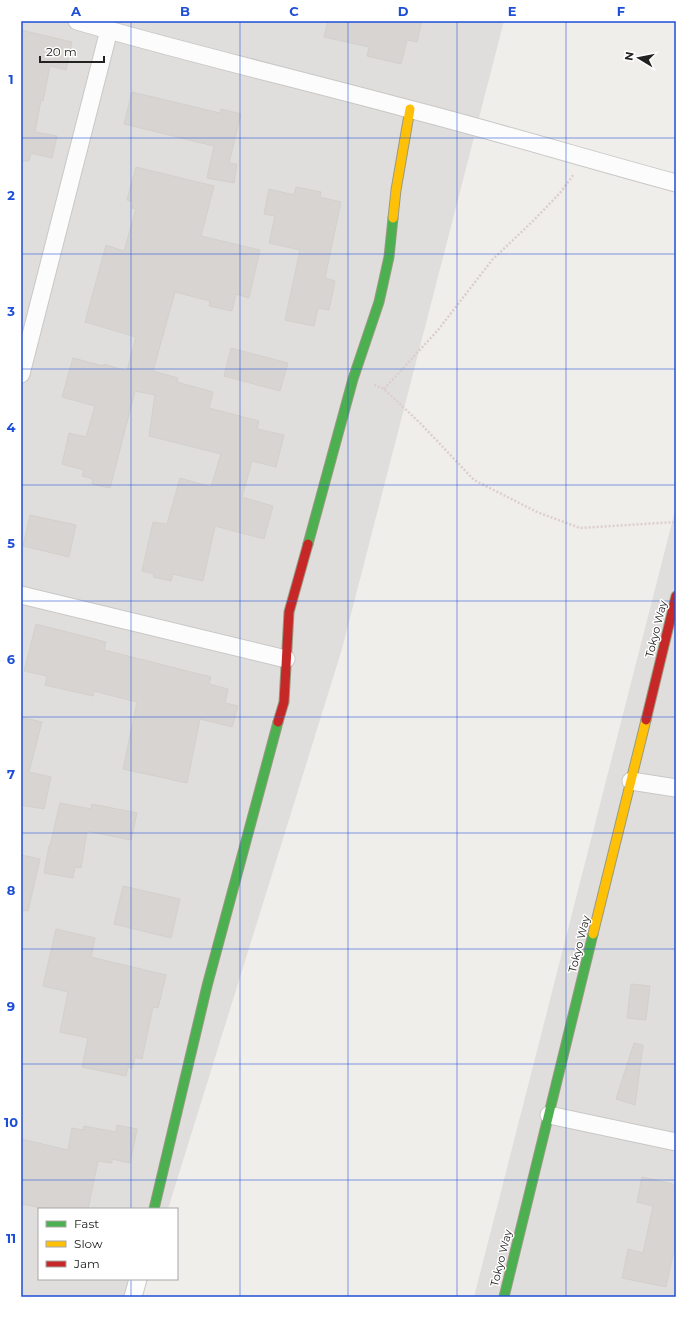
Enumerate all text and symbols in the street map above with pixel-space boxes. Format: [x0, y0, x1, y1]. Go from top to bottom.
text: A [70, 3, 82, 19]
text: B [180, 3, 190, 19]
text: C [289, 3, 299, 19]
text: D [398, 3, 409, 19]
text: E [508, 3, 517, 19]
text: F [617, 3, 625, 19]
scale bar [40, 38, 104, 64]
north arrow [619, 38, 659, 78]
text: 20 m [46, 44, 77, 59]
text: N [621, 51, 637, 62]
text: 1 [8, 71, 14, 87]
text: 2 [7, 187, 15, 203]
text: 3 [6, 303, 15, 319]
text: 4 [7, 419, 16, 435]
text: 5 [7, 535, 15, 551]
street label: Tokyo Way [642, 599, 670, 659]
text: 6 [7, 651, 16, 667]
text: 7 [7, 766, 15, 782]
text: 8 [7, 882, 16, 898]
street label: Tokyo Way [565, 914, 593, 974]
text: 9 [7, 998, 15, 1014]
text: 10 [4, 1114, 18, 1130]
legend [38, 1208, 178, 1280]
text: Fast [74, 1216, 99, 1231]
street label: Tokyo Way [487, 1228, 515, 1288]
text: 11 [6, 1230, 16, 1246]
text: Slow [74, 1236, 103, 1251]
text: Jam [73, 1256, 100, 1271]

